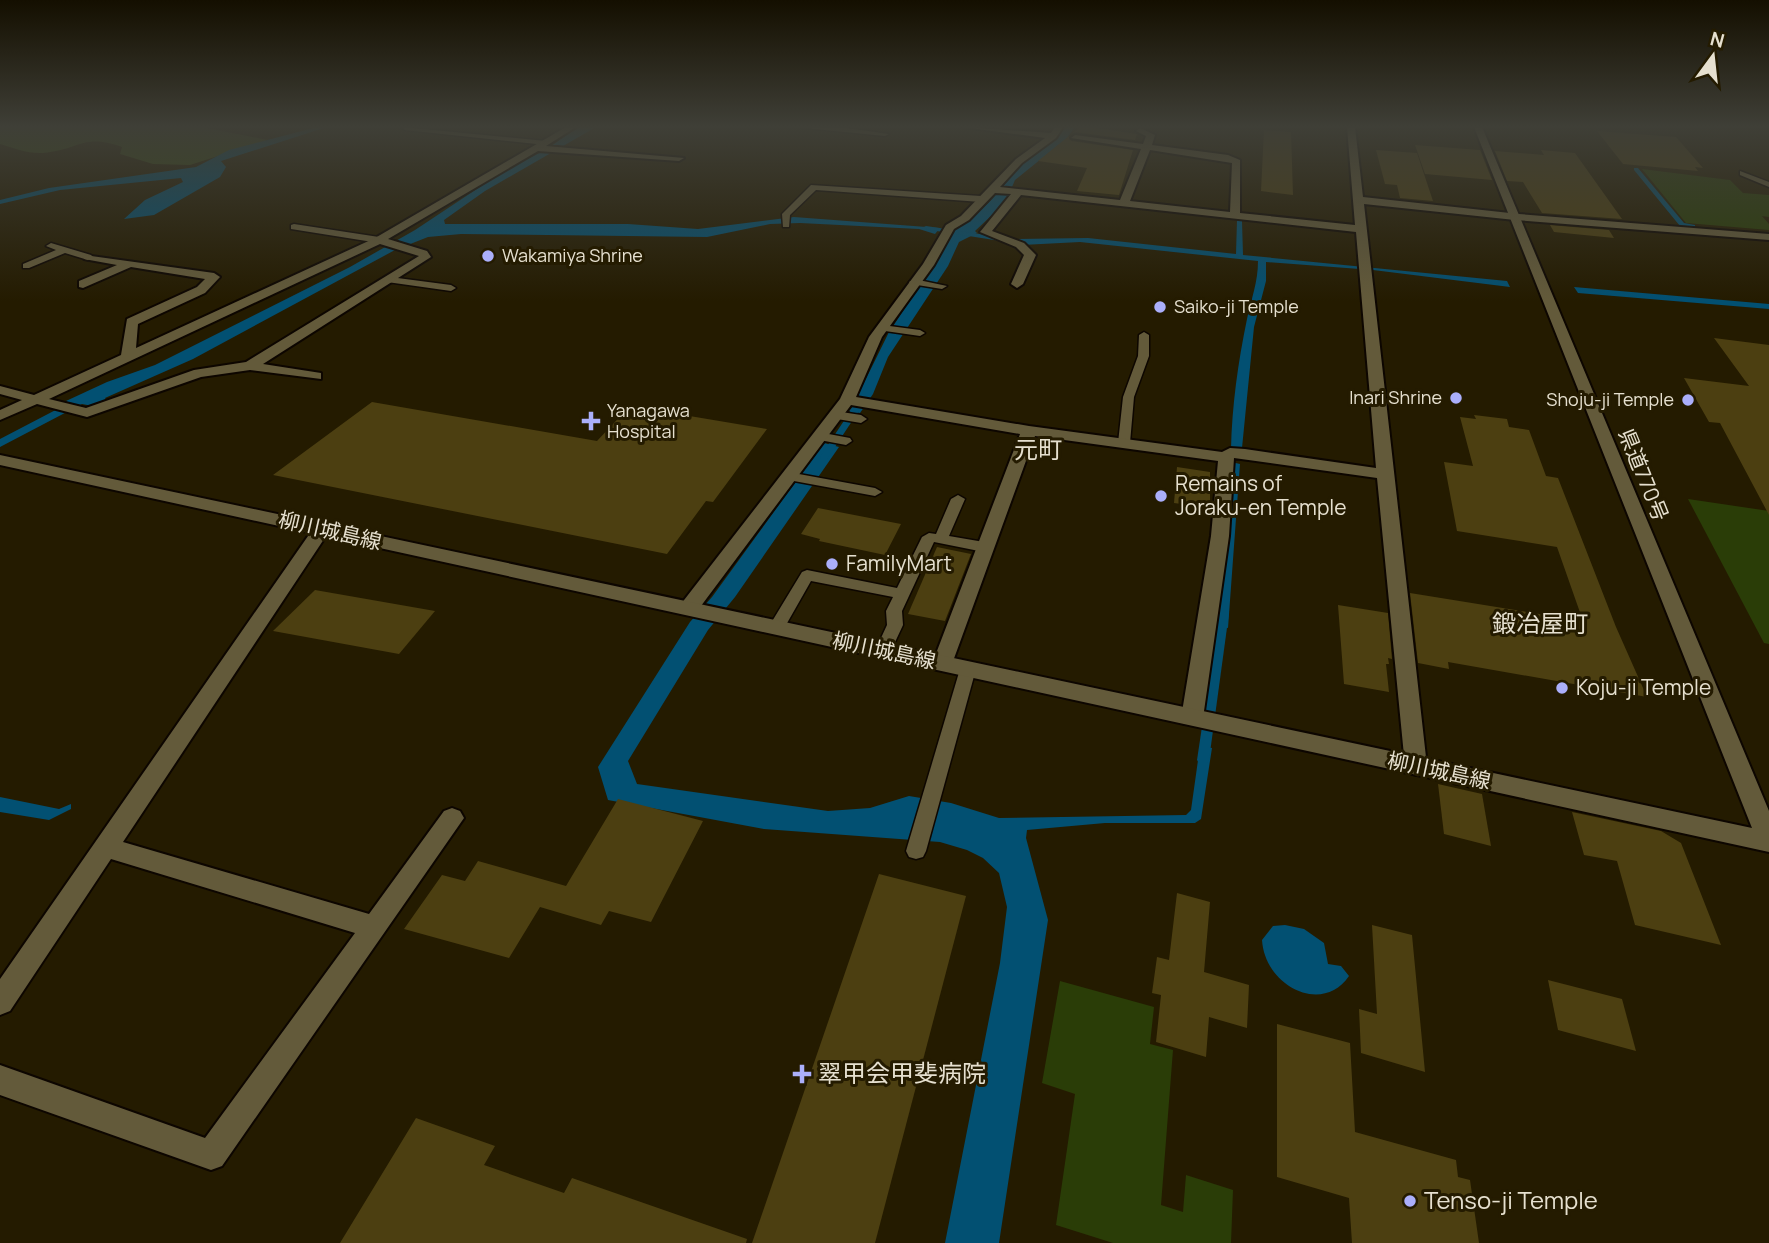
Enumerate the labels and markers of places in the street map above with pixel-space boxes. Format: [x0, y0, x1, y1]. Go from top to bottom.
place label: Wakamiya Shrine [502, 243, 643, 267]
marker: Wakamiya Shrine [480, 248, 496, 264]
place label: Saiko-ji Temple [1174, 294, 1299, 318]
marker: Saiko-ji Temple [1152, 299, 1168, 315]
place label: Inari Shrine [1349, 385, 1442, 409]
place label: Shoju-ji Temple [1546, 387, 1674, 411]
marker: Inari Shrine [1448, 390, 1464, 406]
marker: Shoju-ji Temple [1680, 392, 1696, 408]
place label: Yanagawa Hospital [607, 398, 690, 443]
marker: Yanagawa Hospital [581, 411, 601, 431]
place label: Remains of Joraku-en Temple [1175, 469, 1347, 521]
marker: Remains of Joraku-en Temple [1153, 488, 1169, 504]
place label: FamilyMart [846, 549, 952, 577]
marker: FamilyMart [824, 556, 840, 572]
place label: Koju-ji Temple [1576, 673, 1711, 701]
marker: Koju-ji Temple [1554, 680, 1570, 696]
place label: 翠甲会甲斐病院 [818, 1056, 986, 1089]
marker: 翠甲会甲斐病院 [792, 1064, 812, 1084]
place label: Tenso-ji Temple [1424, 1183, 1598, 1216]
marker: Tenso-ji Temple [1402, 1193, 1418, 1209]

